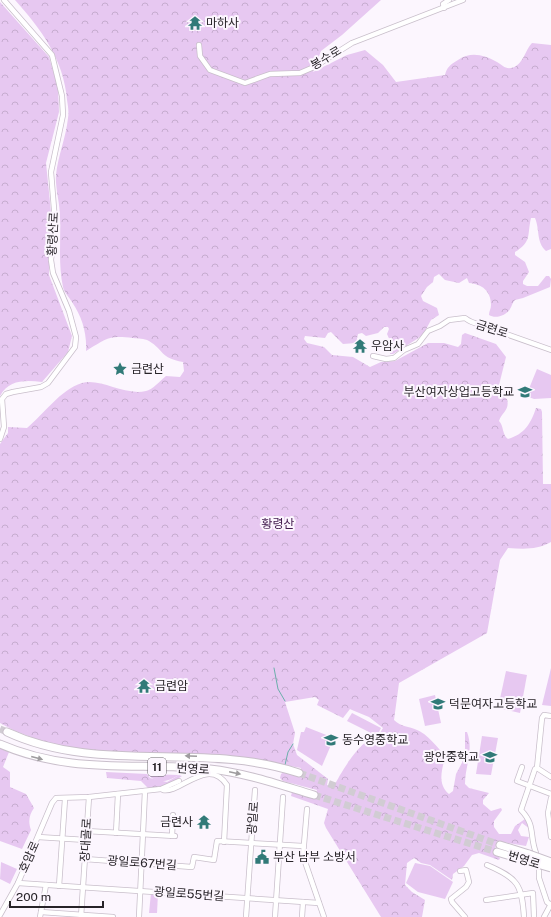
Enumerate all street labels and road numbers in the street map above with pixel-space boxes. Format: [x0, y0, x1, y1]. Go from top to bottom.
street label: 봉수로 [308, 43, 344, 73]
street label: 황령산로 [45, 212, 61, 256]
street label: 금련로 [474, 317, 510, 341]
road number: 11 [148, 758, 166, 776]
street label: 번영로 [176, 761, 210, 777]
street label: 광일로 [245, 801, 261, 835]
street label: 장대골로 [78, 818, 94, 862]
street label: 호암로 [16, 839, 42, 875]
street label: 번영로 [506, 848, 542, 872]
street label: 광일로67번길 [107, 854, 177, 872]
street label: 광일로55번길 [153, 885, 225, 903]

